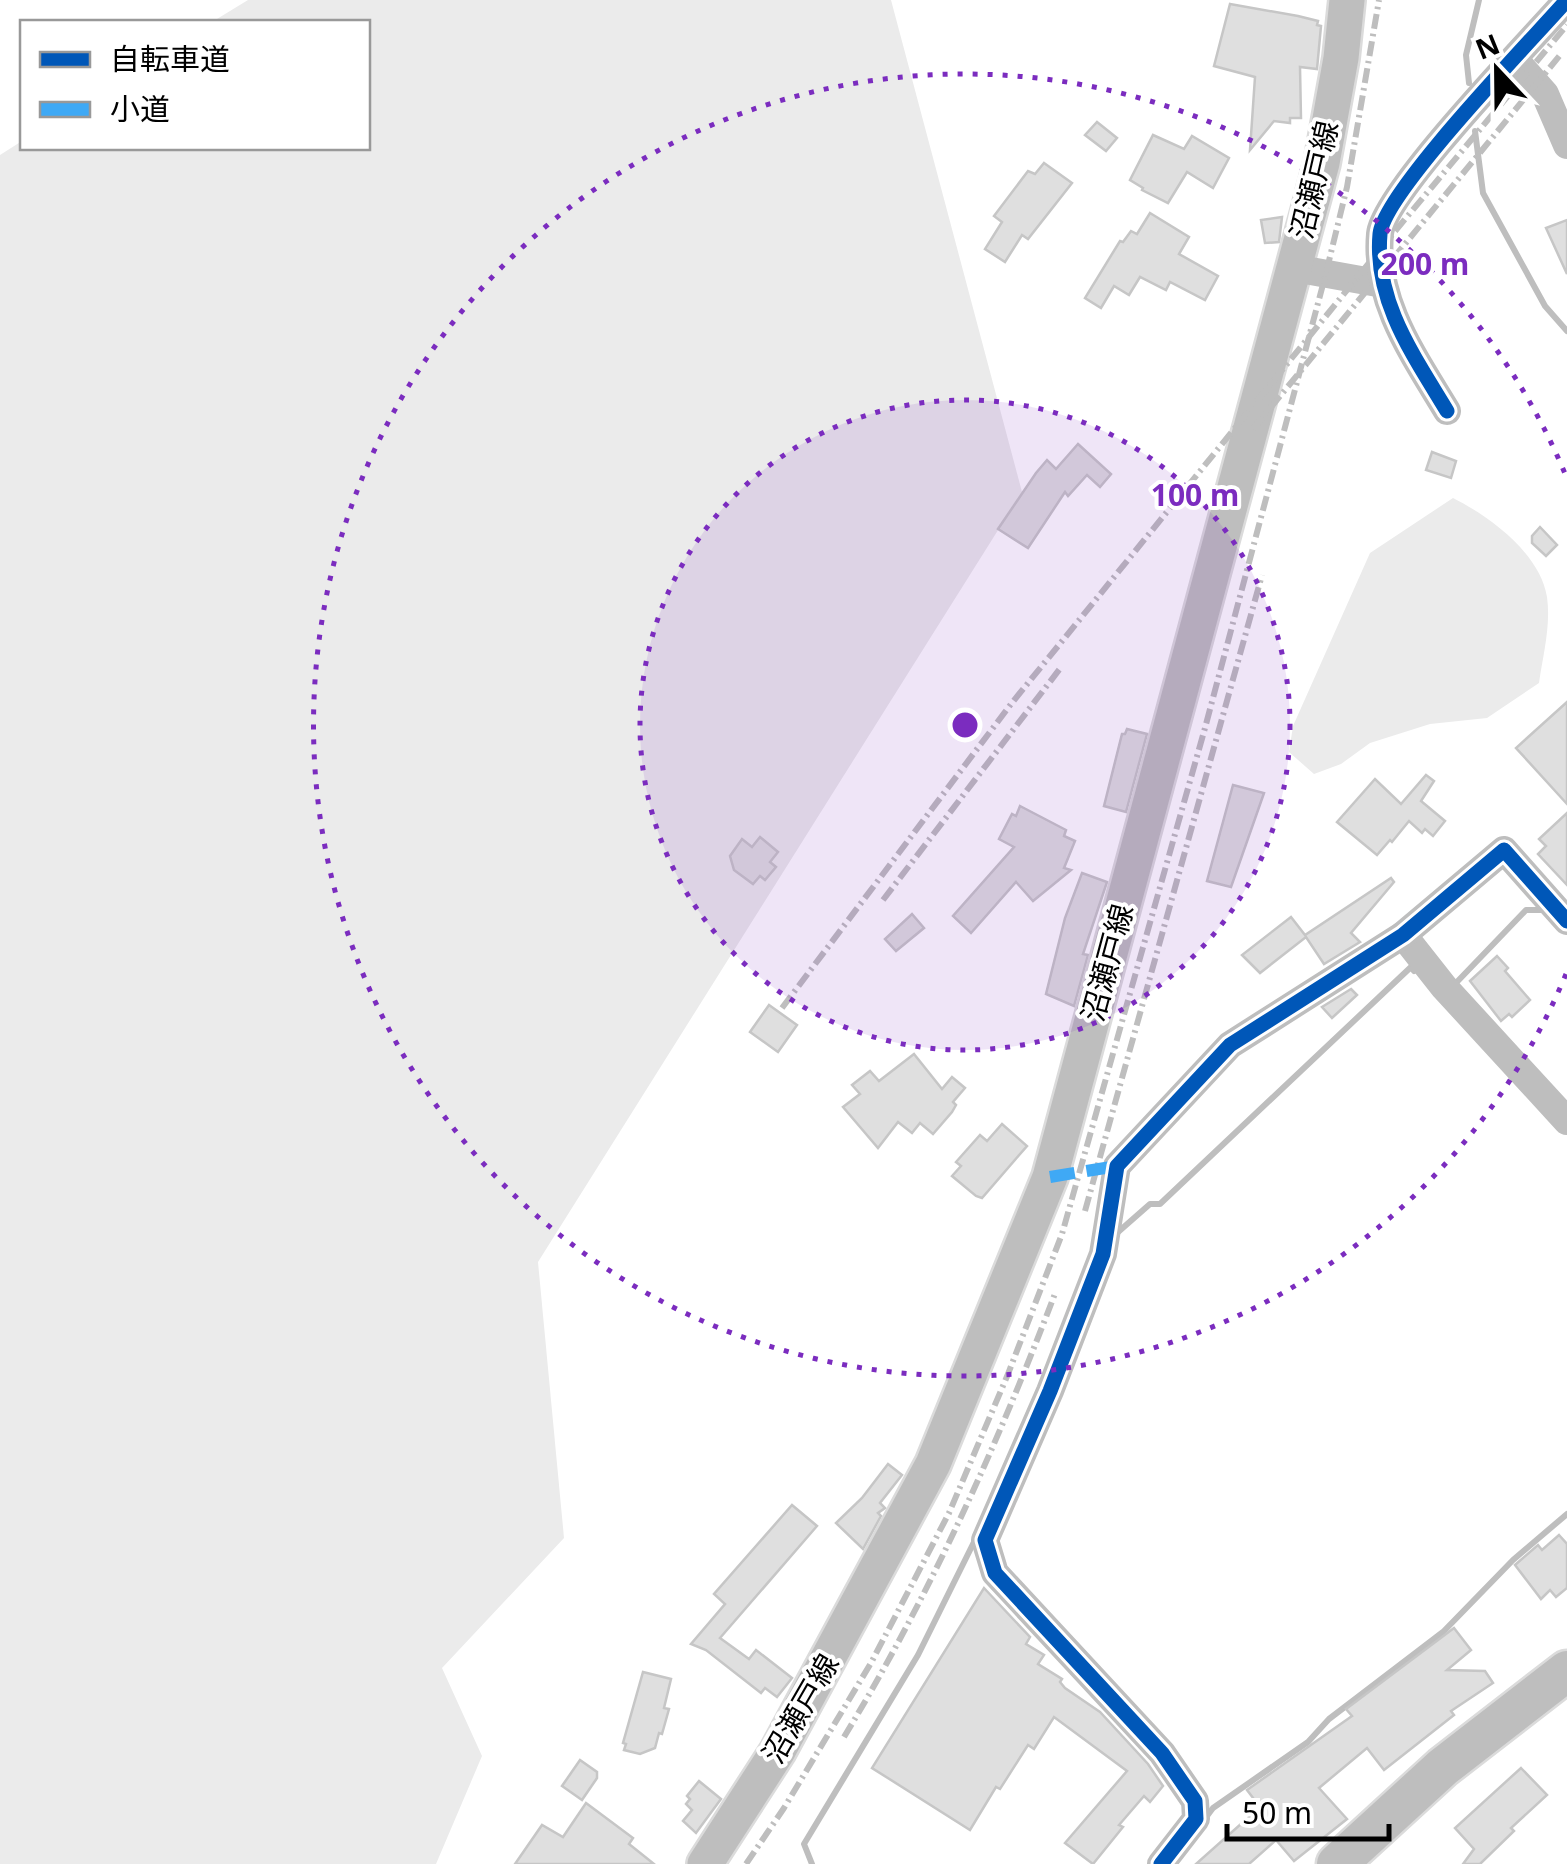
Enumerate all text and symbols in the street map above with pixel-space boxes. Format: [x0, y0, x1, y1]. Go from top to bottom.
legend [20, 20, 370, 150]
north arrow [1447, 20, 1547, 120]
text: N [1470, 24, 1505, 68]
text: 自転車道 [110, 38, 230, 79]
text: 小道 [110, 88, 170, 129]
street label: 沼瀬戸線 [1280, 117, 1347, 243]
text: 200 m [1381, 243, 1469, 284]
text: 100 m [1151, 474, 1239, 515]
centre of rings [947, 707, 983, 743]
street label: 沼瀬戸線 [1071, 899, 1142, 1026]
street label: 沼瀬戸線 [752, 1646, 847, 1770]
scale bar [1227, 1779, 1390, 1841]
text: 50 m [1242, 1792, 1312, 1833]

